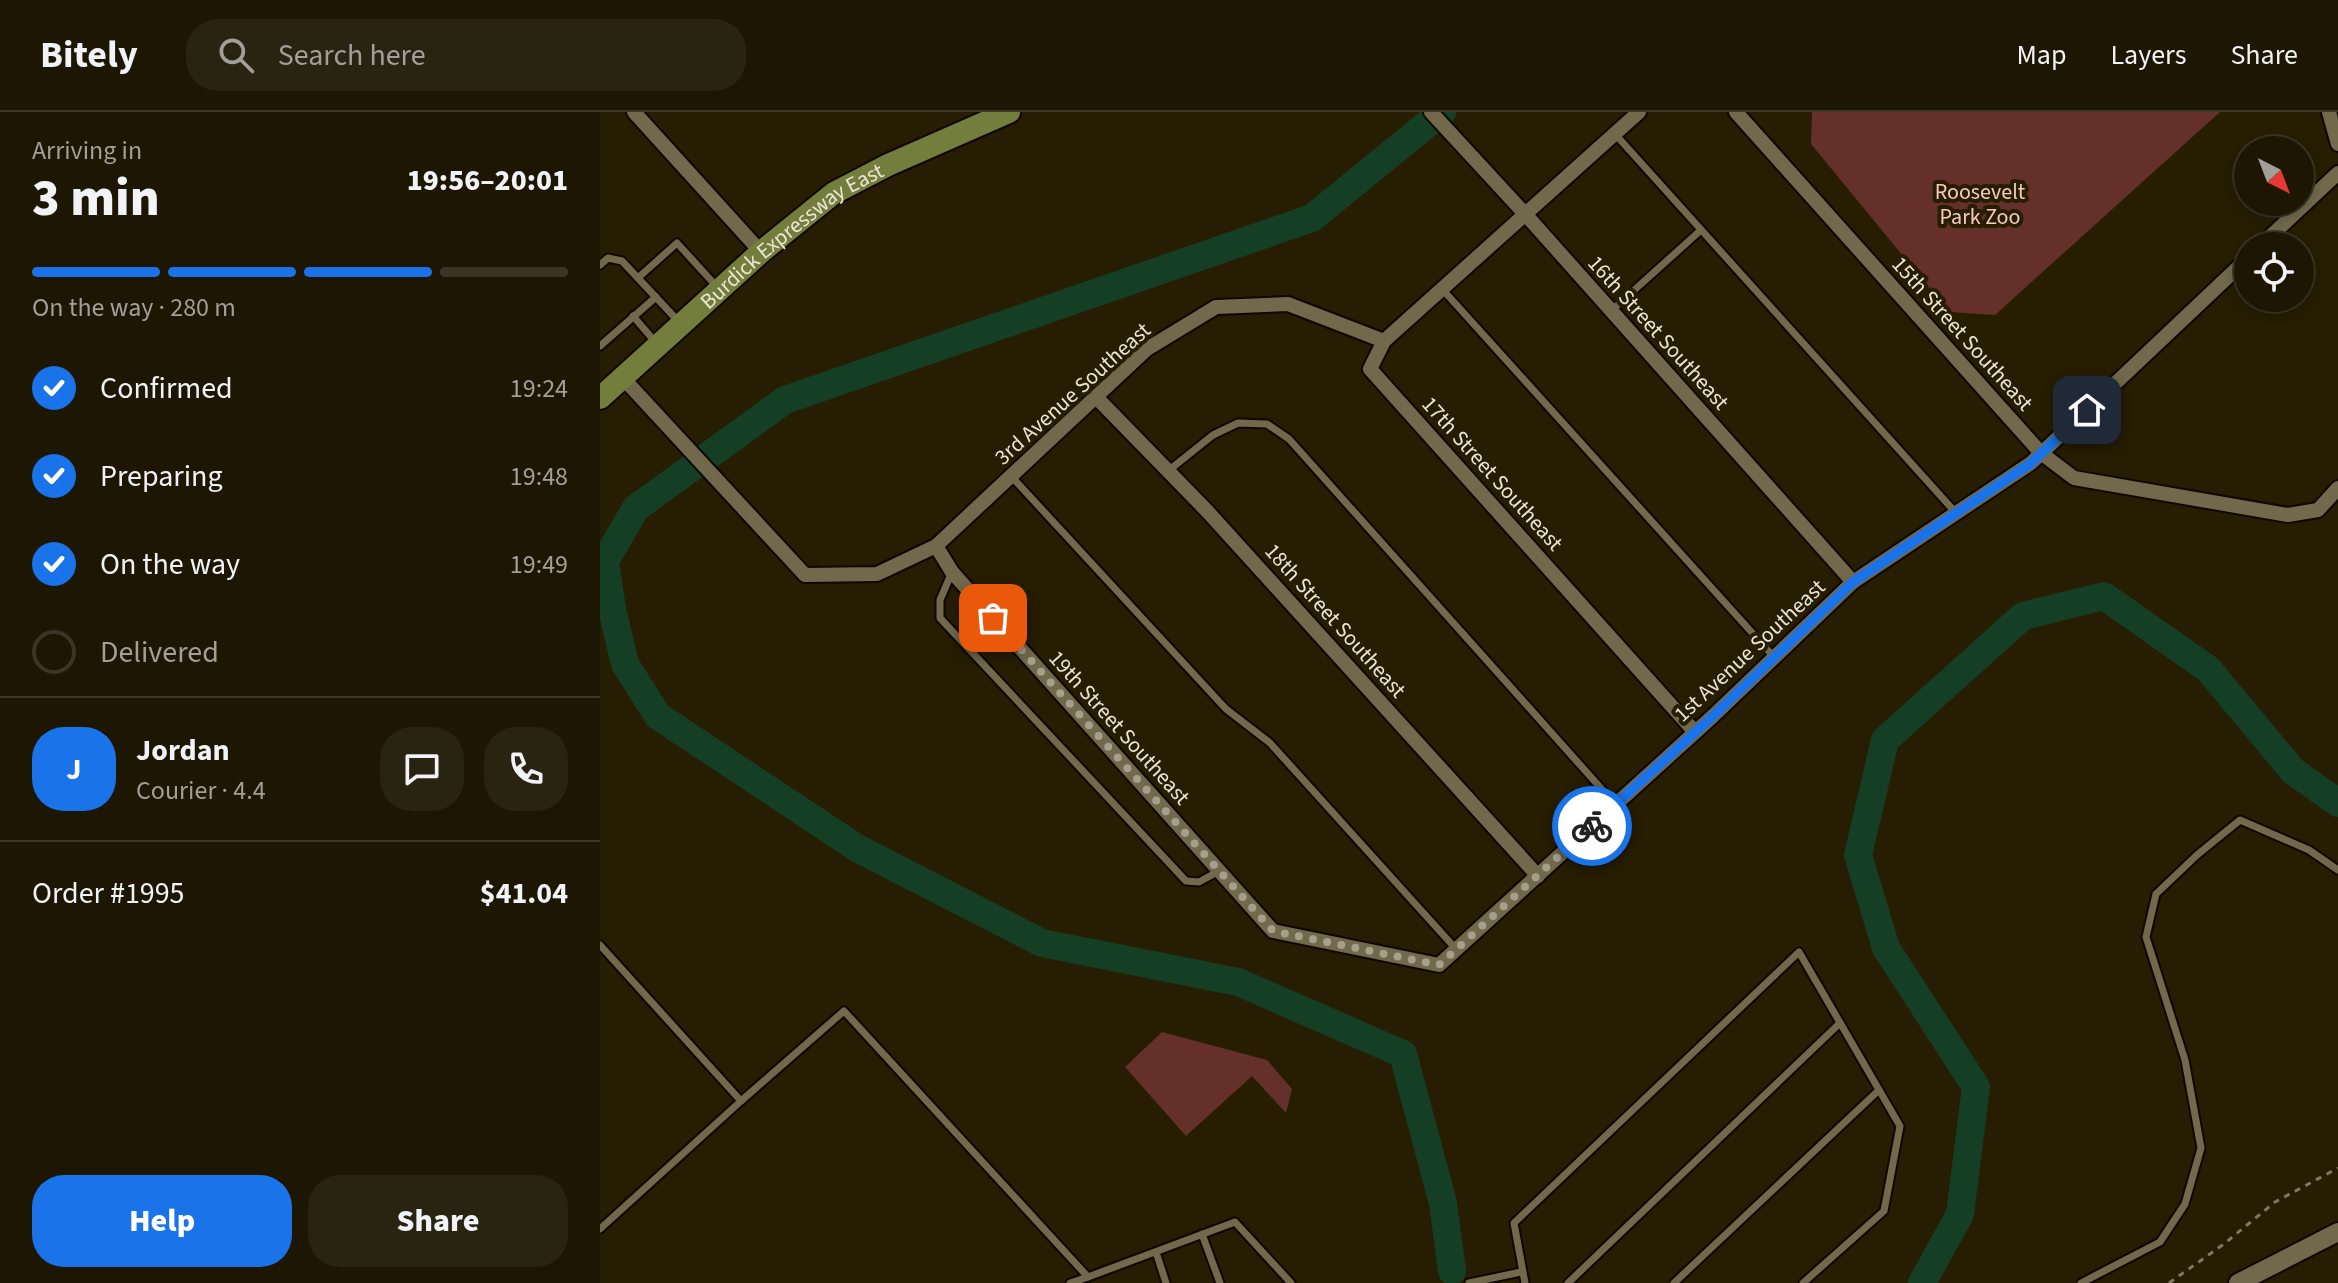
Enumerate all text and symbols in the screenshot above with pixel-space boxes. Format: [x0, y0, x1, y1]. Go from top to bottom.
search box [186, 19, 746, 91]
text: Bitely [40, 28, 138, 82]
icon: search [214, 33, 258, 77]
text: Search here [278, 34, 426, 77]
text: Map [2016, 35, 2066, 75]
text: Layers [2110, 35, 2186, 75]
text: Share [2230, 35, 2298, 75]
text: Arriving in [32, 132, 142, 169]
north arrow [2234, 136, 2314, 216]
map controls [2234, 136, 2314, 312]
street label: Burdick Expressway East [693, 155, 890, 317]
text: 19:56–20:01 [407, 159, 568, 202]
text: 3 min [32, 162, 160, 236]
park label: Roosevelt Park Zoo [1935, 176, 2026, 233]
button: locate [2234, 232, 2314, 312]
street label: 16th Street Southeast [1580, 248, 1737, 417]
street label: 15th Street Southeast [1884, 249, 2041, 418]
text: On the way · 280 m [32, 289, 236, 326]
street label: 3rd Avenue Southeast [988, 315, 1158, 473]
icon: check [32, 366, 76, 410]
text: Confirmed [100, 367, 233, 410]
text: 19:24 [510, 370, 568, 407]
pin [2053, 376, 2121, 444]
icon: home [2065, 388, 2109, 432]
street label: 17th Street Southeast [1414, 389, 1571, 558]
icon: check [32, 454, 76, 498]
text: Preparing [100, 455, 223, 498]
text: 19:48 [510, 458, 568, 495]
street label: 18th Street Southeast [1257, 536, 1414, 705]
icon: check [32, 542, 76, 586]
text: On the way [100, 543, 240, 586]
text: 19:49 [510, 546, 568, 583]
street label: 1st Avenue Southeast [1667, 572, 1833, 730]
pin [959, 584, 1027, 652]
icon: bag [971, 596, 1015, 640]
text: Delivered [100, 631, 219, 674]
street label: 19th Street Southeast [1041, 643, 1198, 812]
button: chat [380, 727, 464, 811]
button: phone [484, 727, 568, 811]
text: Jordan [136, 729, 230, 772]
text: J [66, 748, 82, 791]
text: Courier · 4.4 [136, 772, 266, 809]
courier [1552, 786, 1632, 866]
icon: bike [1570, 804, 1614, 848]
text: Order #1995 [32, 872, 185, 915]
text: $41.04 [480, 872, 568, 915]
button: Help [32, 1175, 292, 1267]
button: Share [308, 1175, 568, 1267]

